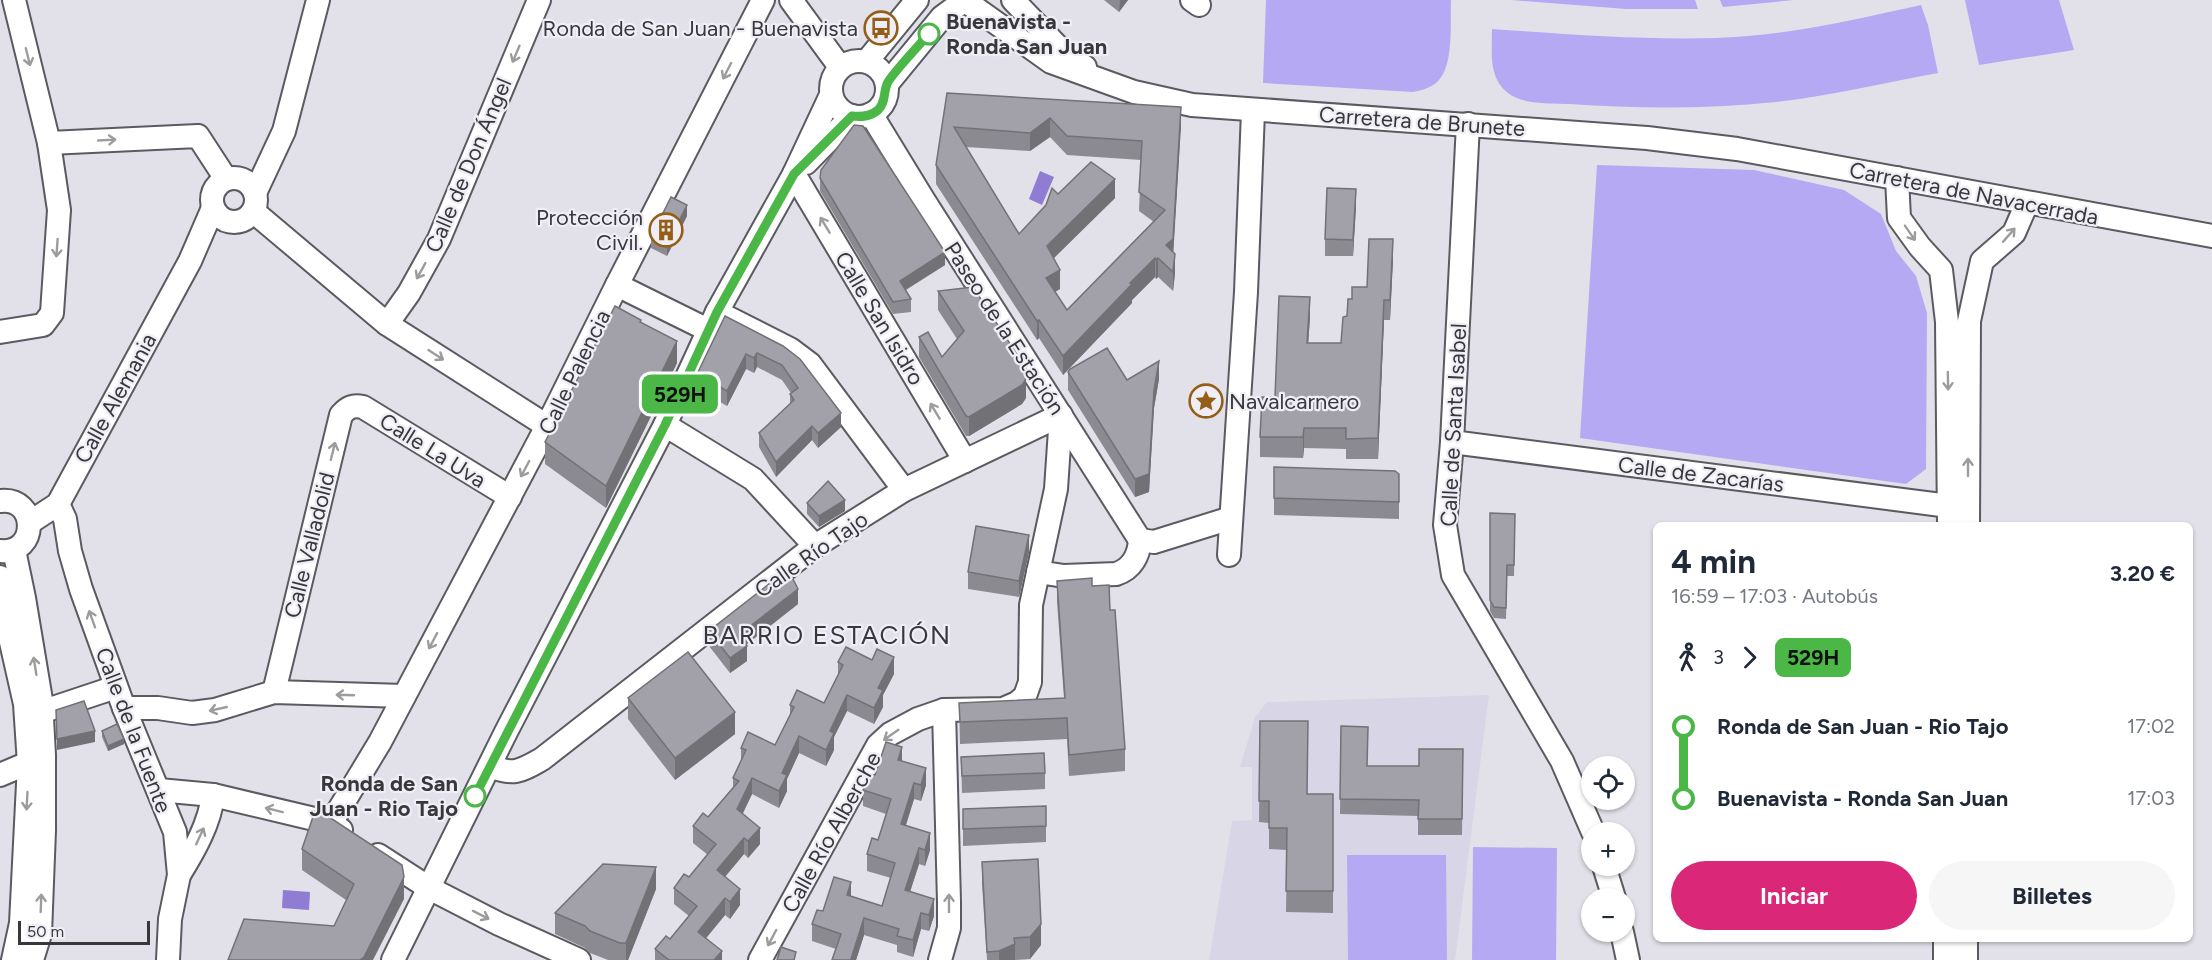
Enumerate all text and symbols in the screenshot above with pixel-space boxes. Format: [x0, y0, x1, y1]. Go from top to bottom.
place label: Buenavista - Ronda San Juan [946, 8, 1107, 60]
bus stop icon: Ronda de San Juan - Buenavista [863, 10, 899, 46]
place label: Ronda de San Juan - Buenavista [542, 15, 858, 42]
marker: Buenavista - Ronda San Juan [918, 23, 940, 45]
one-way arrow [510, 44, 521, 63]
one-way arrow [22, 47, 34, 66]
one-way arrow [721, 61, 732, 79]
street label: Calle de Don Ángel [419, 74, 517, 257]
street label: Carretera de Brunete [1318, 101, 1526, 142]
one-way arrow [97, 135, 117, 146]
street label: Carretera de Navacerrada [1847, 156, 2101, 231]
place label: Protección Civil. [536, 204, 643, 256]
building icon: Protección Civil. [648, 212, 684, 248]
one-way arrow [818, 217, 830, 234]
one-way arrow [1904, 225, 1916, 241]
one-way arrow [2002, 228, 2016, 243]
street label: Paseo de la Estación [939, 237, 1071, 420]
one-way arrow [51, 238, 62, 258]
street label: Calle San Isidro [829, 247, 930, 390]
one-way arrow [415, 262, 427, 279]
street label: Calle Palencia [533, 305, 616, 439]
street label: Calle de Santa Isabel [1435, 323, 1472, 527]
street label: Calle Alemania [69, 329, 162, 468]
one-way arrow [428, 349, 445, 362]
one-way arrow [1942, 370, 1954, 390]
line badge: 529H [638, 374, 722, 414]
text: 529H [654, 382, 706, 407]
place icon: Navalcarnero [1188, 383, 1224, 419]
place label: Navalcarnero [1229, 388, 1359, 415]
one-way arrow [929, 403, 941, 420]
street label: Calle La Uva [375, 407, 491, 494]
one-way arrow [327, 442, 339, 461]
street label: Calle de Zacarías [1616, 451, 1785, 498]
one-way arrow [1962, 457, 1974, 477]
one-way arrow [519, 460, 530, 478]
street label: Calle Valladolid [278, 469, 341, 621]
street label: Calle Río Tajo [749, 506, 873, 603]
text: 4 min [1671, 542, 1756, 581]
text: 3.20 € [2110, 560, 2175, 587]
text: 16:59 – 17:03 · Autobús [1671, 584, 1878, 608]
one-way arrow [85, 610, 96, 628]
district label: BARRIO ESTACIÓN [702, 619, 952, 651]
one-way arrow [427, 632, 438, 650]
icon: walk [1671, 641, 1704, 674]
icon: forward [1733, 641, 1766, 674]
street label: Calle de la Fuente [90, 644, 177, 817]
text: 3 [1713, 645, 1724, 669]
text: 529H [1787, 645, 1839, 670]
one-way arrow [30, 657, 41, 677]
one-way arrow [336, 689, 356, 700]
one-way arrow [209, 703, 228, 715]
text: Ronda de San Juan - Rio Tajo [1717, 713, 2008, 740]
text: 17:02 [2127, 714, 2175, 738]
one-way arrow [884, 729, 900, 741]
street label: Calle Río Alberche [776, 747, 887, 917]
map controls [1581, 756, 1635, 942]
button: locate [1581, 756, 1635, 810]
place label: Ronda de San Juan - Rio Tajo [309, 770, 458, 822]
marker: Ronda de San Juan - Rio Tajo [464, 785, 486, 807]
text: Buenavista - Ronda San Juan [1717, 785, 2008, 812]
text: 17:03 [2127, 786, 2175, 810]
one-way arrow [21, 790, 32, 810]
one-way arrow [265, 803, 284, 815]
button: + [1581, 822, 1635, 876]
one-way arrow [194, 828, 206, 846]
button: Iniciar [1671, 861, 1917, 930]
button: Billetes [1929, 861, 2175, 930]
button: − [1581, 888, 1635, 942]
one-way arrow [36, 893, 47, 913]
one-way arrow [943, 893, 955, 913]
one-way arrow [472, 909, 490, 921]
scale bar [18, 918, 150, 946]
text: 50 m [27, 922, 64, 941]
one-way arrow [766, 929, 778, 946]

